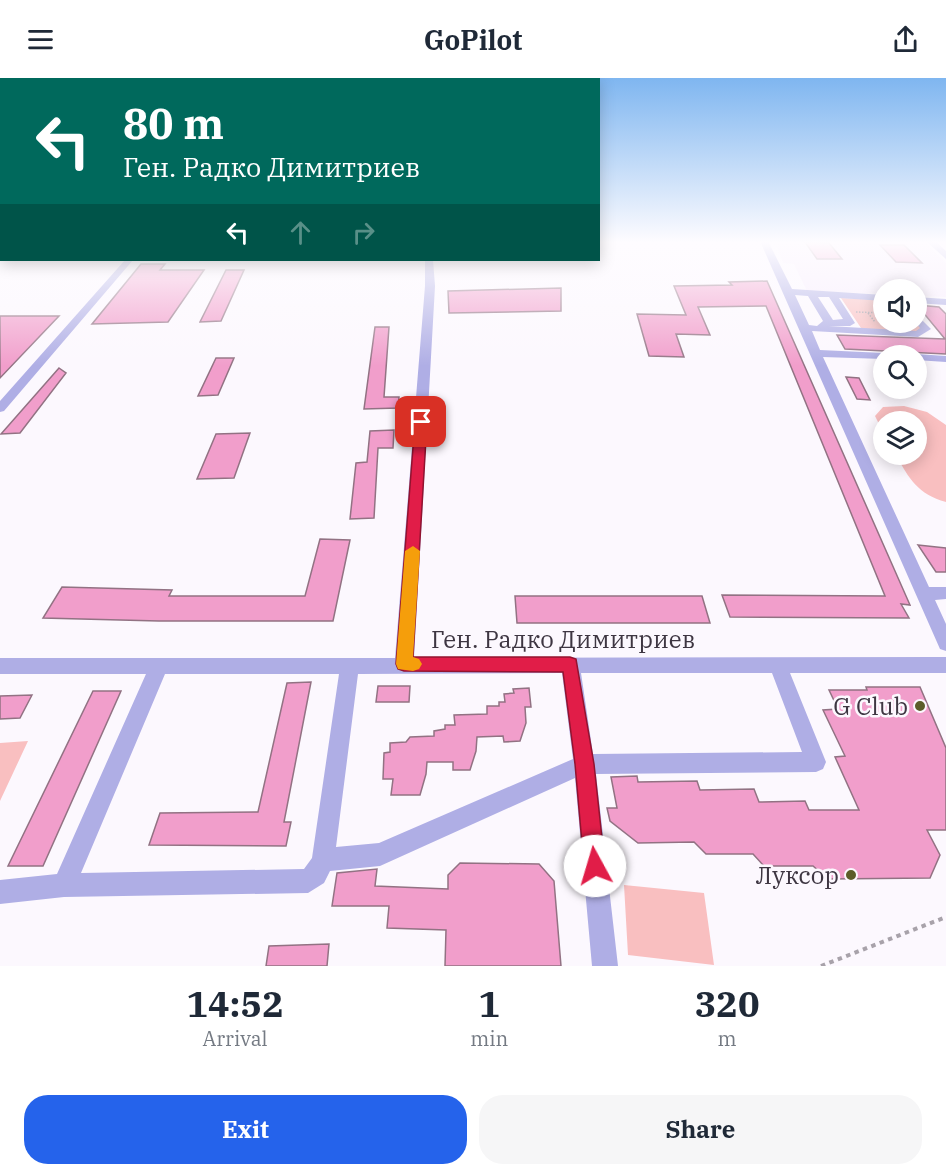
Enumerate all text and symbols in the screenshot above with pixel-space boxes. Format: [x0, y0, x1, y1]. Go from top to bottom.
text: GoPilot [424, 22, 522, 57]
icon: menu [24, 23, 57, 56]
icon: share [889, 23, 922, 56]
text: 80 m [123, 96, 224, 151]
icon: left [24, 102, 102, 180]
text: Ген. Радко Димитриев [123, 149, 420, 184]
icon: left [221, 216, 254, 249]
icon: ahead [284, 216, 317, 249]
icon: right [347, 216, 380, 249]
map controls [873, 279, 927, 465]
button: sound [873, 279, 927, 333]
button: search [873, 345, 927, 399]
pin [395, 396, 446, 447]
icon: arrive [404, 405, 437, 438]
button: layers [873, 411, 927, 465]
street label: Ген. Радко Димитриев [431, 623, 695, 655]
place label: G Club [833, 690, 908, 722]
marker: G Club [913, 699, 927, 713]
position arrow [563, 834, 627, 898]
place label: Луксор [756, 859, 839, 891]
marker: Луксор [844, 868, 858, 882]
text: 14:52 [186, 980, 284, 1027]
text: 1 [478, 980, 500, 1027]
text: 320 [695, 980, 760, 1027]
text: Arrival [203, 1025, 268, 1052]
text: min [470, 1025, 508, 1052]
text: m [718, 1025, 737, 1052]
button: Exit [24, 1095, 467, 1164]
button: Share [479, 1095, 922, 1164]

